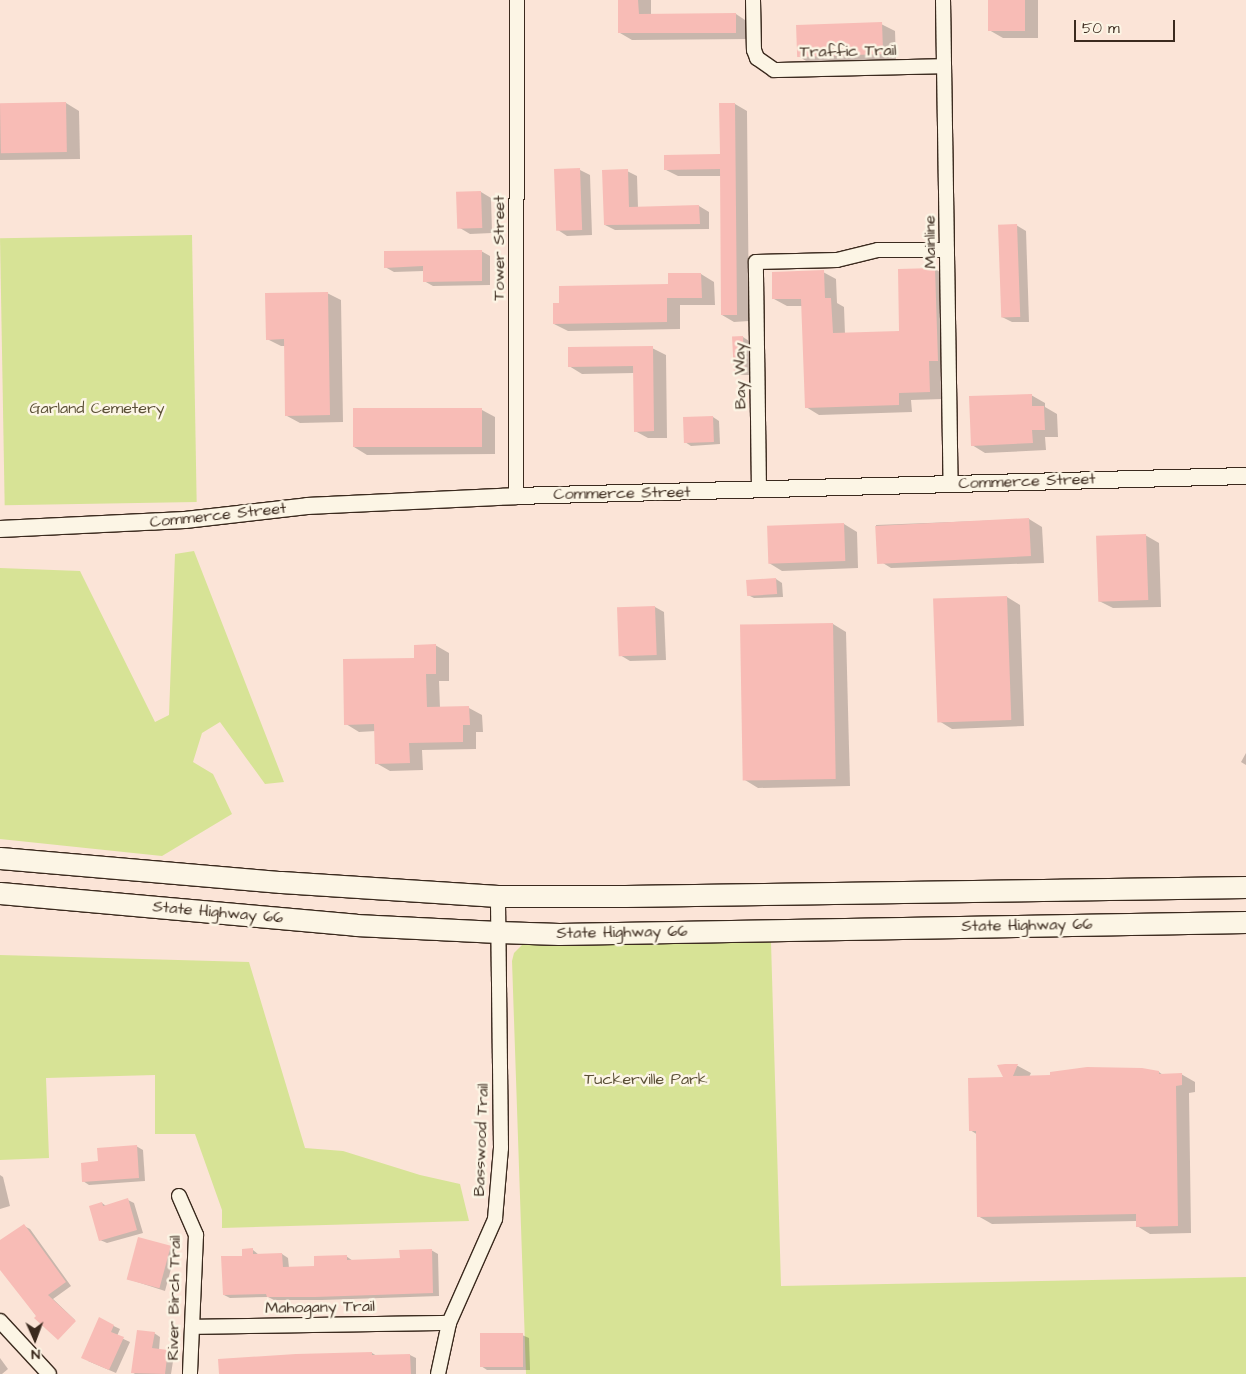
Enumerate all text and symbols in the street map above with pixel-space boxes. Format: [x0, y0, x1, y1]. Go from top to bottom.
scale bar [1076, 10, 1177, 42]
text: 50 m [1082, 18, 1120, 39]
street label: Traffic Trail [799, 41, 897, 61]
street label: Tower Street [489, 195, 509, 301]
street label: Mainline [920, 215, 940, 269]
street label: Bay Way [730, 343, 750, 409]
park label: Garland Cemetery [29, 398, 165, 418]
street label: Commerce Street [958, 469, 1096, 493]
street label: Commerce Street [553, 482, 691, 504]
street label: Commerce Street [149, 498, 287, 532]
street label: State Highway 66 [152, 897, 284, 927]
street label: State Highway 66 [961, 914, 1093, 936]
street label: State Highway 66 [556, 921, 688, 943]
park label: Tuckerville Park [584, 1069, 708, 1089]
street label: Basswood Trail [469, 1083, 493, 1197]
street label: River Birch Trail [163, 1235, 185, 1361]
street label: Mahogany Trail [265, 1296, 375, 1318]
north arrow [10, 1314, 60, 1364]
text: N [31, 1344, 40, 1364]

